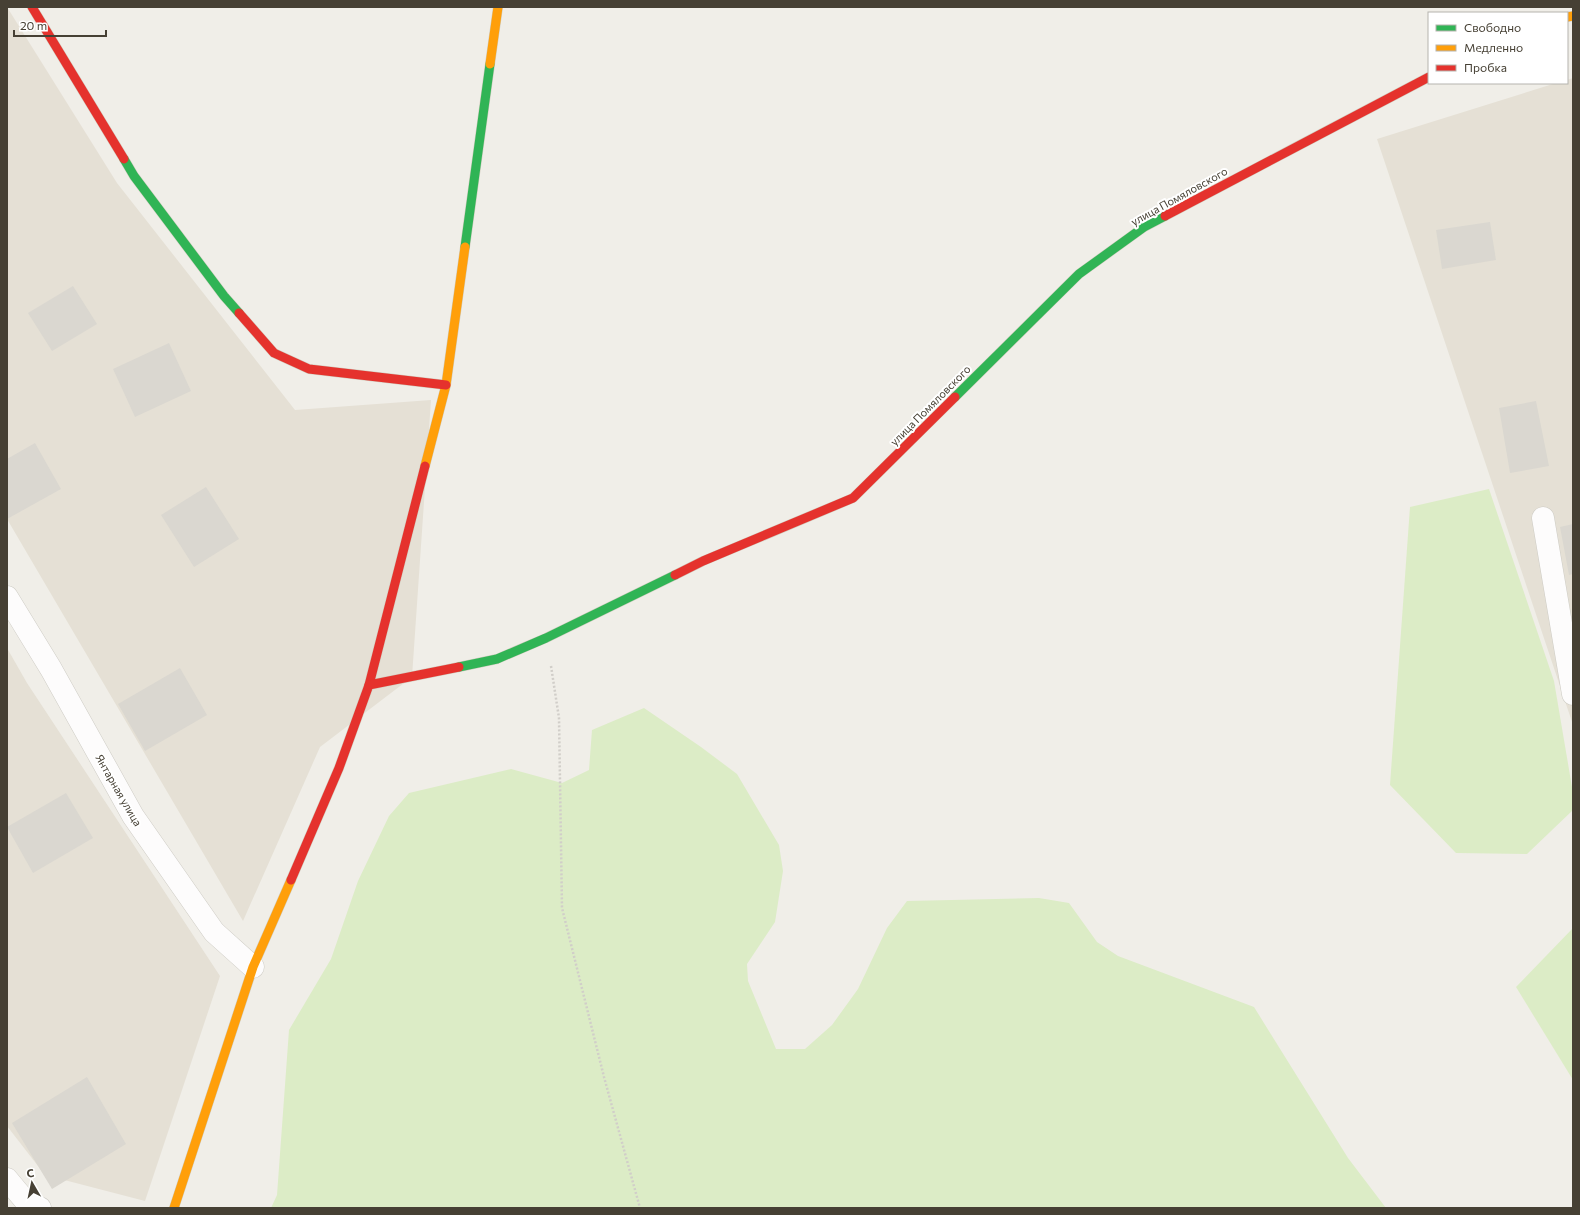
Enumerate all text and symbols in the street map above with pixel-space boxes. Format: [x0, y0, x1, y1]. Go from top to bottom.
scale bar [14, 12, 106, 38]
legend [1428, 12, 1568, 84]
text: 20 m [20, 18, 47, 32]
text: Свободно [1464, 20, 1521, 34]
text: Медленно [1464, 40, 1523, 54]
text: Пробка [1464, 60, 1507, 74]
street label: улица Помяловского [1128, 164, 1230, 228]
street label: улица Помяловского [887, 362, 973, 448]
street label: Янтарная улица [93, 752, 145, 828]
north arrow [12, 1163, 52, 1203]
text: С [26, 1166, 36, 1180]

